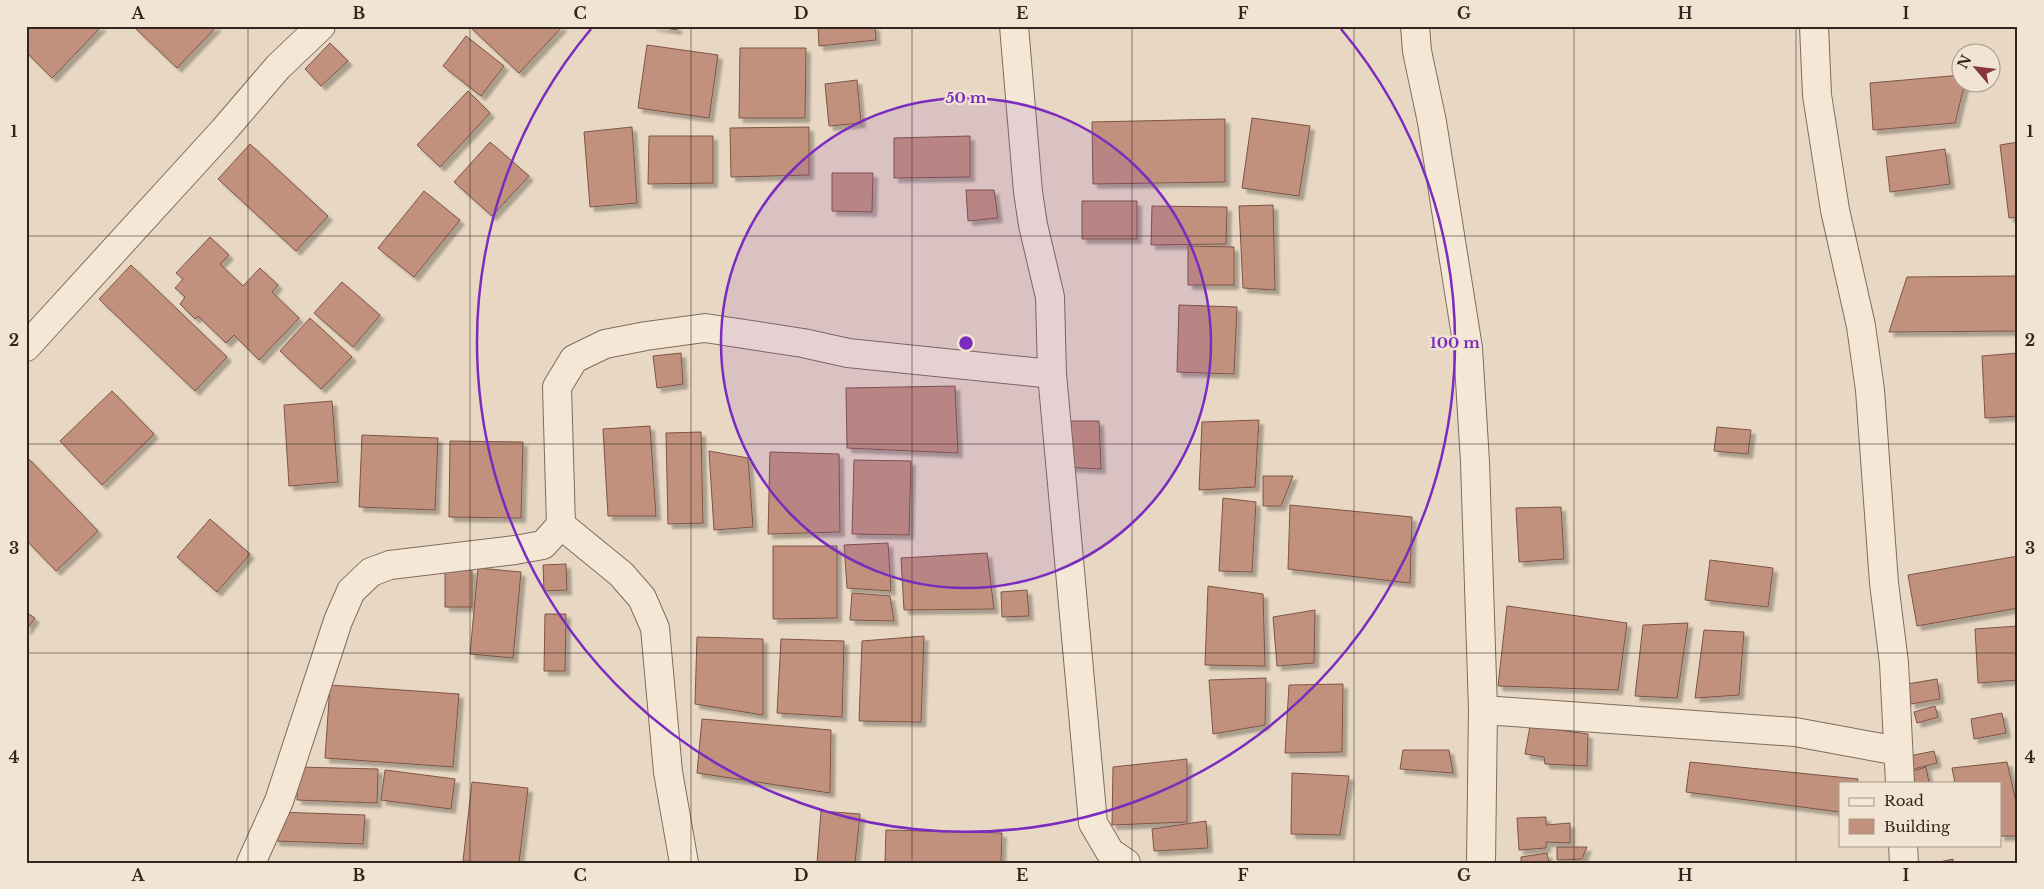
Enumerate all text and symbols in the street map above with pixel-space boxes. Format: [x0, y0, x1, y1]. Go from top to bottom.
text: A [131, 3, 146, 23]
text: B [353, 3, 366, 23]
text: C [573, 3, 587, 23]
text: D [794, 3, 808, 23]
text: E [1016, 3, 1028, 23]
text: F [1237, 3, 1249, 23]
text: G [1457, 3, 1471, 23]
text: H [1677, 3, 1693, 23]
text: I [1903, 3, 1910, 23]
north arrow [1952, 42, 2002, 92]
text: N [1953, 52, 1976, 72]
text: 50 m [946, 88, 987, 107]
text: 1 [11, 121, 18, 141]
text: 1 [2027, 121, 2034, 141]
text: 2 [9, 330, 19, 350]
text: 2 [2025, 330, 2035, 350]
text: 100 m [1430, 333, 1480, 352]
centre of rings [957, 334, 975, 352]
text: 3 [9, 538, 19, 558]
text: 3 [2025, 538, 2035, 558]
text: 4 [9, 747, 19, 767]
text: 4 [2025, 747, 2035, 767]
legend [1839, 782, 2002, 846]
text: Road [1884, 791, 1924, 810]
text: Building [1884, 817, 1951, 836]
text: A [131, 865, 146, 885]
text: B [353, 865, 366, 885]
text: C [573, 865, 587, 885]
text: D [794, 865, 808, 885]
text: E [1016, 865, 1028, 885]
text: F [1237, 865, 1249, 885]
text: G [1457, 865, 1471, 885]
text: H [1677, 865, 1693, 885]
text: I [1903, 865, 1910, 885]

